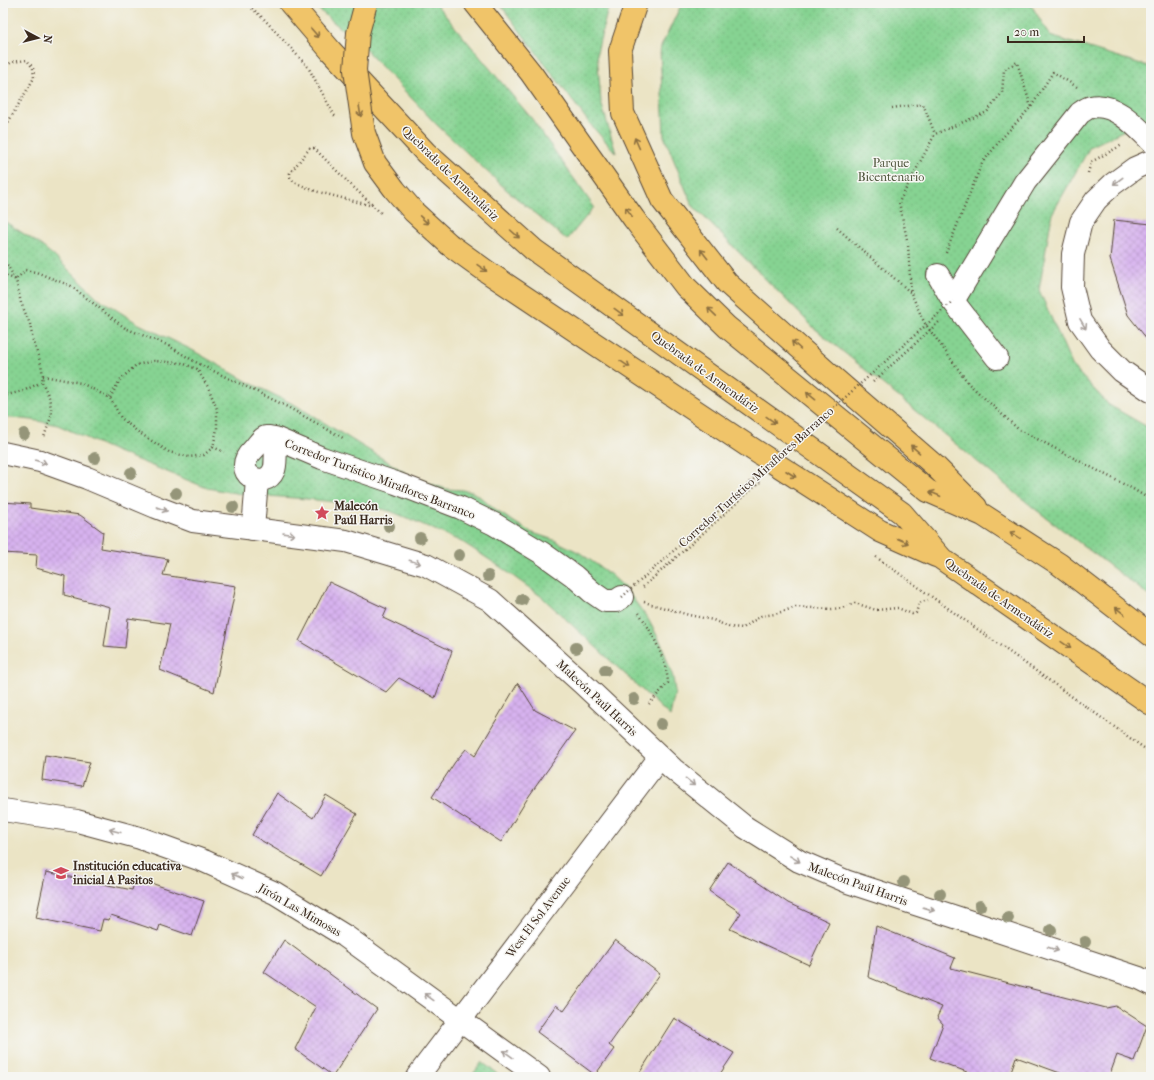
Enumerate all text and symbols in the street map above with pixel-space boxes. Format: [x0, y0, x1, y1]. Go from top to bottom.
north arrow [18, 18, 58, 58]
scale bar [1008, 18, 1084, 44]
text: 20 m [1014, 25, 1039, 39]
one-way arrow [311, 27, 320, 38]
text: N [40, 34, 54, 45]
one-way arrow [357, 104, 365, 117]
street label: Quebrada de Armendáriz [398, 123, 502, 224]
one-way arrow [633, 138, 640, 150]
park label: Parque Bicentenario [858, 156, 924, 184]
one-way arrow [1112, 177, 1123, 185]
one-way arrow [625, 207, 633, 218]
one-way arrow [418, 216, 429, 225]
one-way arrow [510, 229, 520, 238]
one-way arrow [700, 248, 708, 259]
one-way arrow [476, 264, 487, 272]
one-way arrow [614, 307, 625, 316]
one-way arrow [707, 307, 717, 317]
one-way arrow [1079, 318, 1087, 330]
street label: Quebrada de Armendáriz [648, 328, 762, 416]
one-way arrow [791, 340, 801, 349]
one-way arrow [619, 360, 630, 368]
one-way arrow [806, 391, 817, 400]
street label: Corredor Turístico Miraflores Barranco [676, 404, 836, 550]
one-way arrow [765, 415, 776, 424]
street label: Corredor Turístico Miraflores Barranco [283, 436, 477, 522]
one-way arrow [910, 444, 920, 453]
one-way arrow [34, 459, 47, 466]
one-way arrow [786, 470, 797, 478]
one-way arrow [929, 490, 941, 497]
place label: Malecón Paúl Harris [333, 499, 393, 527]
place icon: Malecón Paúl Harris [313, 504, 331, 522]
one-way arrow [155, 506, 167, 514]
one-way arrow [282, 530, 295, 538]
one-way arrow [1009, 531, 1020, 539]
one-way arrow [896, 538, 908, 545]
street label: Quebrada de Armendáriz [942, 555, 1057, 641]
one-way arrow [409, 559, 422, 566]
one-way arrow [1114, 607, 1125, 615]
one-way arrow [1061, 641, 1072, 649]
street label: Malecón Paúl Harris [554, 657, 641, 739]
one-way arrow [684, 778, 695, 787]
one-way arrow [109, 827, 122, 834]
one-way arrow [789, 855, 801, 863]
place label: Institución educativa inicial A Pasitos [72, 859, 182, 887]
street label: Malecón Paúl Harris [806, 859, 910, 909]
school or university icon: Institución educativa inicial A Pasitos [52, 864, 70, 882]
one-way arrow [231, 871, 243, 879]
street label: West El Sol Avenue [502, 874, 573, 961]
street label: Jirón Las Mimosas [255, 880, 344, 940]
one-way arrow [923, 906, 936, 913]
one-way arrow [1047, 946, 1059, 954]
one-way arrow [424, 993, 435, 1001]
one-way arrow [502, 1050, 513, 1058]

